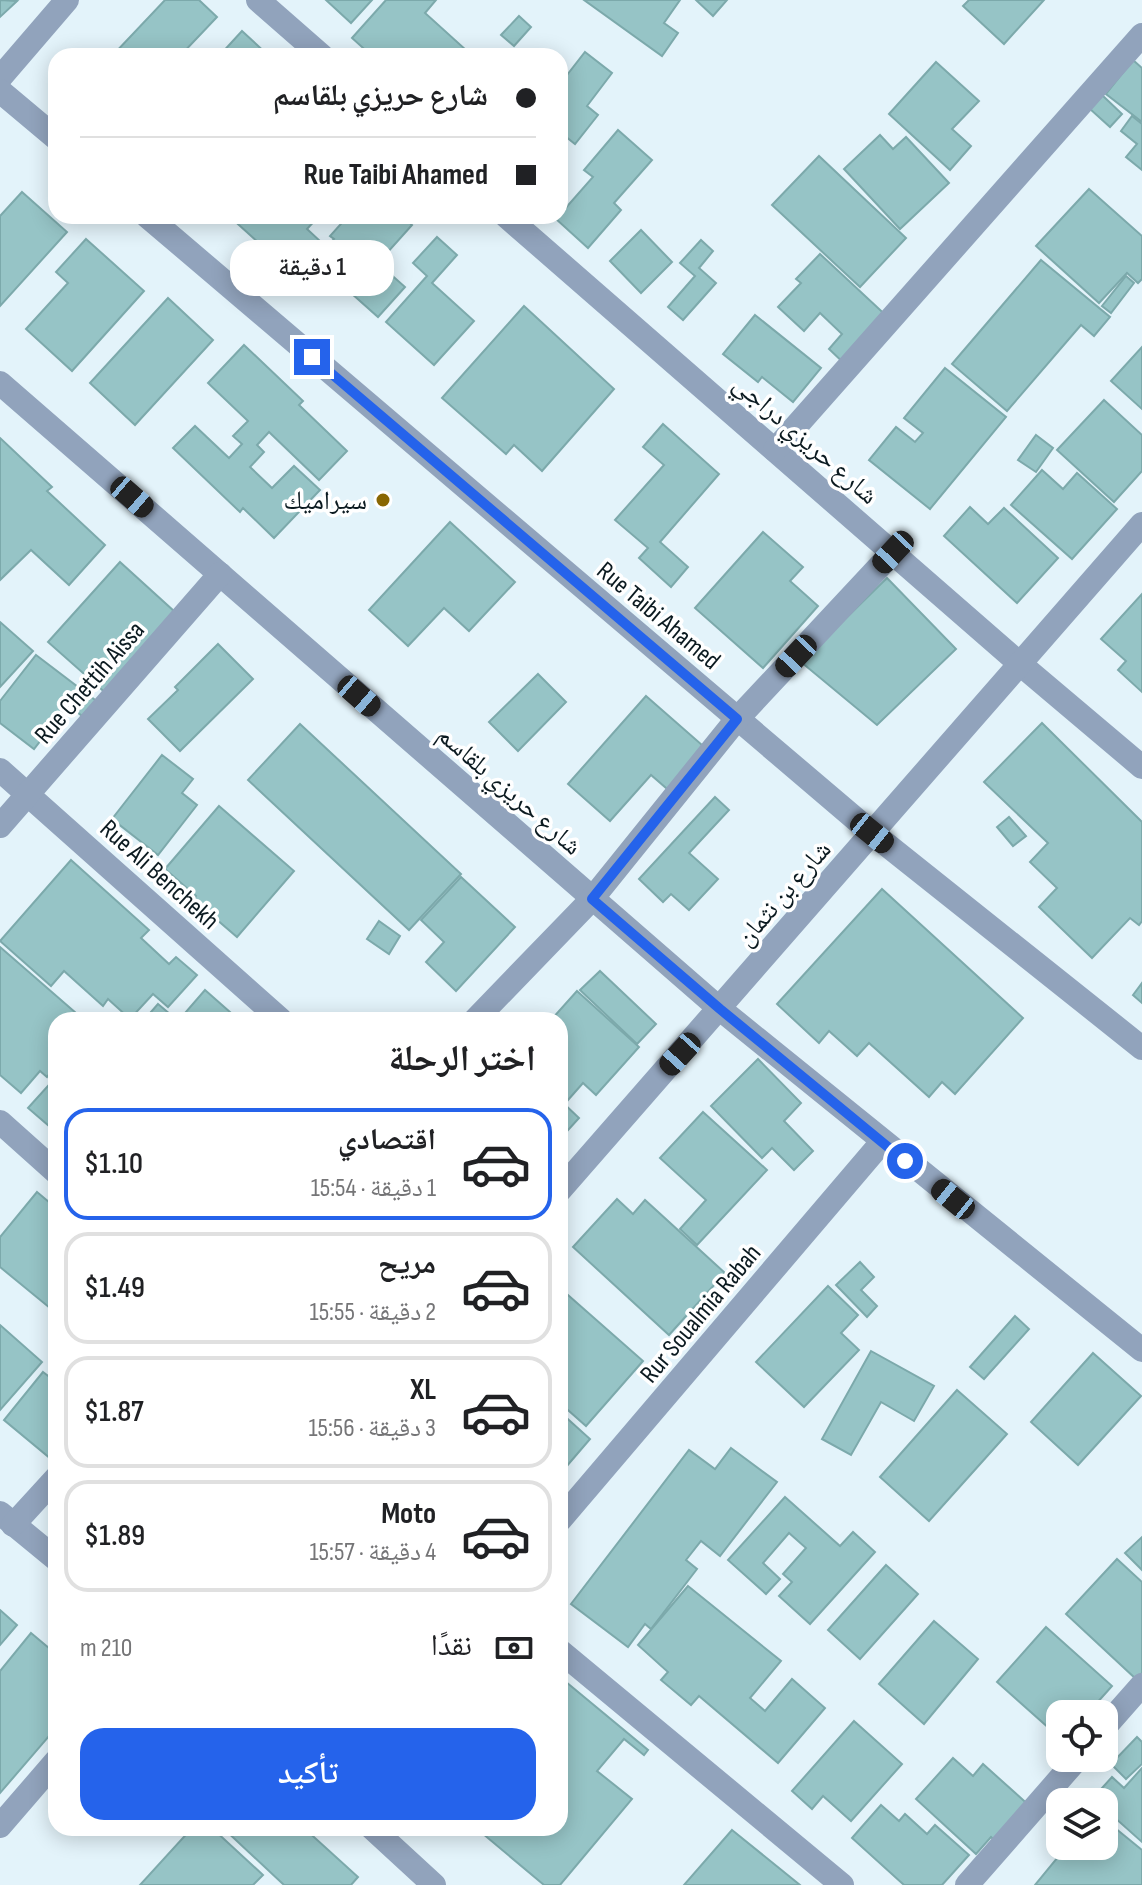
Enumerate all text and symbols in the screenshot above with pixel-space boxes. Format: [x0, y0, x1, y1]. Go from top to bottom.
text: شارع حريزي بلقاسم [273, 78, 488, 114]
text: Rue Taibi Ahamed [303, 157, 488, 193]
callout: 1 دقيقة [230, 241, 394, 297]
text: 1 دقيقة [278, 252, 346, 283]
route end [294, 339, 330, 375]
street label: شارع حريزي دراجي [724, 369, 884, 514]
car [106, 472, 158, 522]
place label: سيراميك [283, 486, 367, 517]
marker: سيراميك [374, 491, 392, 509]
car [868, 526, 918, 578]
street label: Rue Taibi Ahamed [590, 556, 726, 677]
street label: Rue Chettih Aissa [29, 616, 152, 750]
car [771, 630, 821, 682]
car [333, 671, 385, 721]
street label: شارع حريزي بلقاسم [428, 720, 588, 865]
car [846, 809, 898, 857]
street label: Rue Ali Benchekh [93, 814, 225, 937]
street label: شارع بن نثمان [730, 835, 838, 953]
car [655, 1028, 705, 1080]
text: اختر الرحلة [388, 1038, 536, 1081]
text: اقتصادي [338, 1122, 436, 1158]
icon: car [460, 1128, 532, 1200]
route start [887, 1143, 923, 1179]
text: $1.10 [84, 1146, 143, 1182]
text: 1 دقيقة · 15:54 [311, 1173, 436, 1204]
car [927, 1175, 979, 1223]
street label: Rur Soualmia Rabah [634, 1238, 768, 1390]
text: مريح [378, 1246, 436, 1282]
icon: car [460, 1252, 532, 1324]
text: $1.49 [84, 1270, 145, 1306]
text: 2 دقيقة · 15:55 [310, 1297, 436, 1328]
text: XL [410, 1372, 436, 1408]
icon: car [460, 1376, 532, 1448]
text: $1.87 [84, 1394, 144, 1430]
text: 3 دقيقة · 15:56 [308, 1413, 436, 1444]
text: Moto [381, 1496, 436, 1532]
icon: car [460, 1500, 532, 1572]
text: $1.89 [84, 1518, 145, 1554]
text: 4 دقيقة · 15:57 [310, 1537, 436, 1568]
icon: cash [492, 1626, 536, 1670]
text: نقدًا [431, 1628, 472, 1664]
text: 210 m [80, 1633, 132, 1664]
map controls [1046, 1700, 1118, 1860]
button: locate [1046, 1700, 1118, 1772]
button: تأكيد [80, 1728, 536, 1820]
button: layers [1046, 1788, 1118, 1860]

